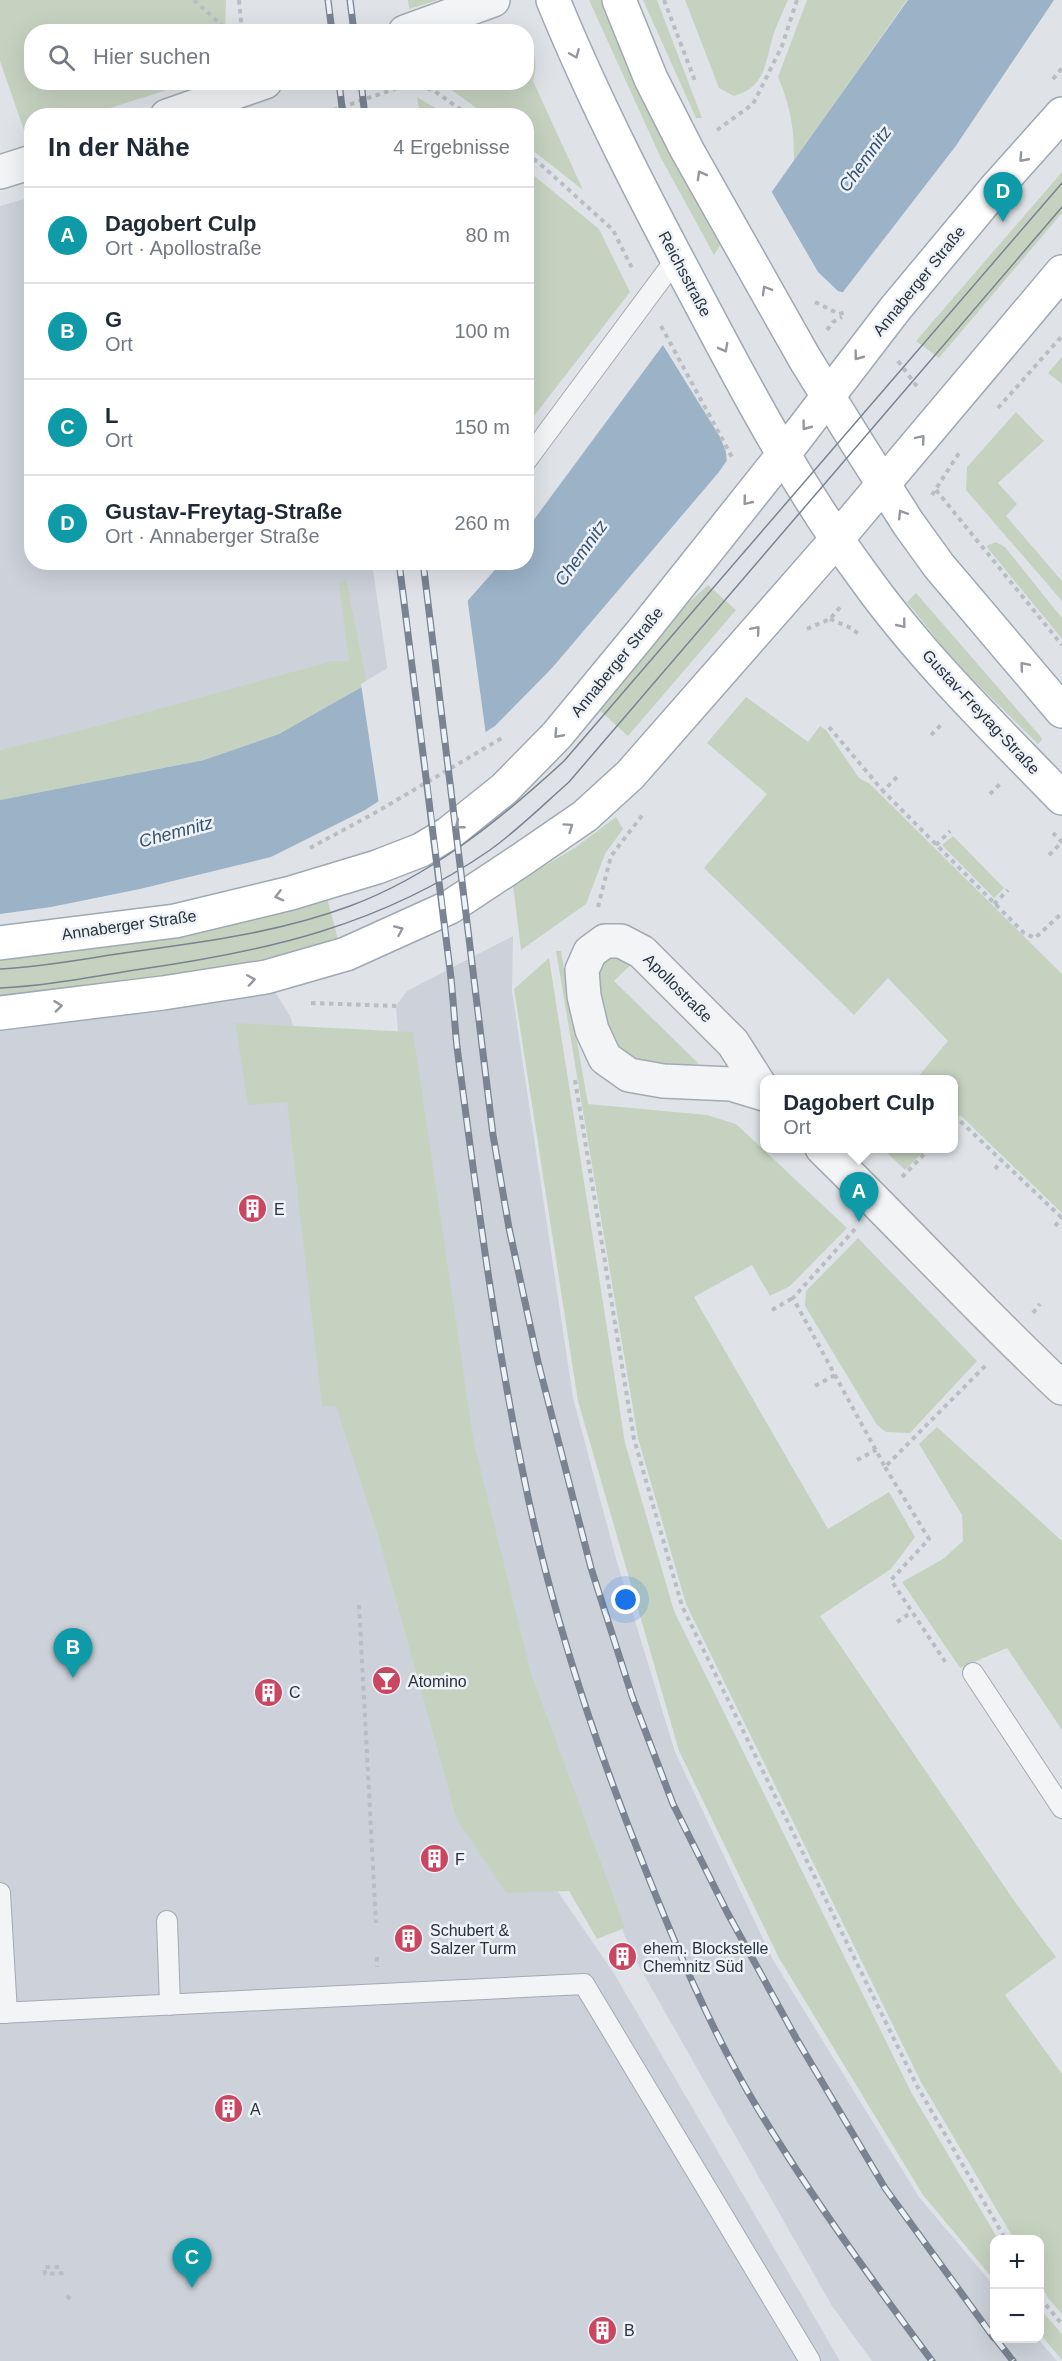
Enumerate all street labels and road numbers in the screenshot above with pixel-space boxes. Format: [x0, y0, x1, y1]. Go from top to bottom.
street label: Annaberger Straße [870, 223, 968, 339]
street label: Reichsstraße [655, 228, 715, 320]
street label: Annaberger Straße [568, 604, 666, 720]
street label: Gustav-Freytag-Straße [919, 646, 1043, 778]
street label: Annaberger Straße [60, 907, 198, 943]
street label: Apollostraße [640, 950, 716, 1026]

